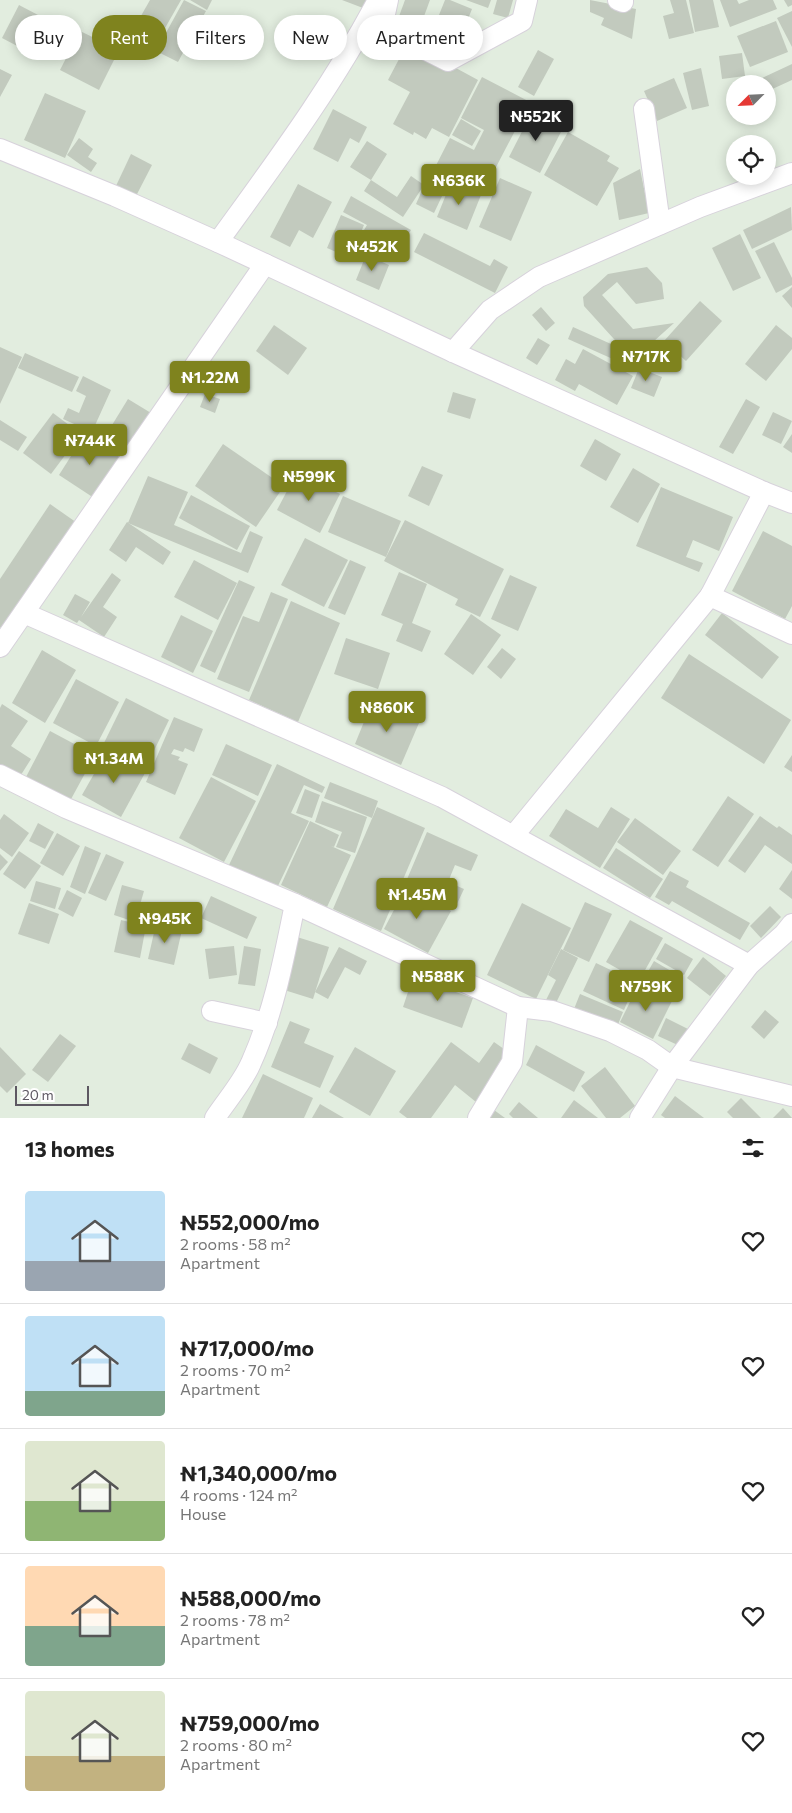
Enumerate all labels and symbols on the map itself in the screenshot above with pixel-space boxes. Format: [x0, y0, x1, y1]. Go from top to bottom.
north arrow [726, 75, 776, 125]
pin: ₦552K [501, 100, 571, 142]
pin: ₦636K [424, 164, 494, 206]
pin: ₦452K [337, 230, 407, 272]
pin: ₦717K [611, 340, 681, 382]
pin: ₦1.22M [169, 360, 251, 403]
pin: ₦744K [55, 424, 125, 466]
pin: ₦599K [274, 460, 344, 502]
pin: ₦860K [352, 690, 422, 733]
pin: ₦1.34M [73, 742, 155, 784]
pin: ₦1.45M [376, 878, 458, 920]
pin: ₦945K [130, 902, 200, 944]
pin: ₦588K [403, 960, 473, 1002]
pin: ₦759K [611, 970, 681, 1012]
scale bar [15, 1083, 89, 1106]

